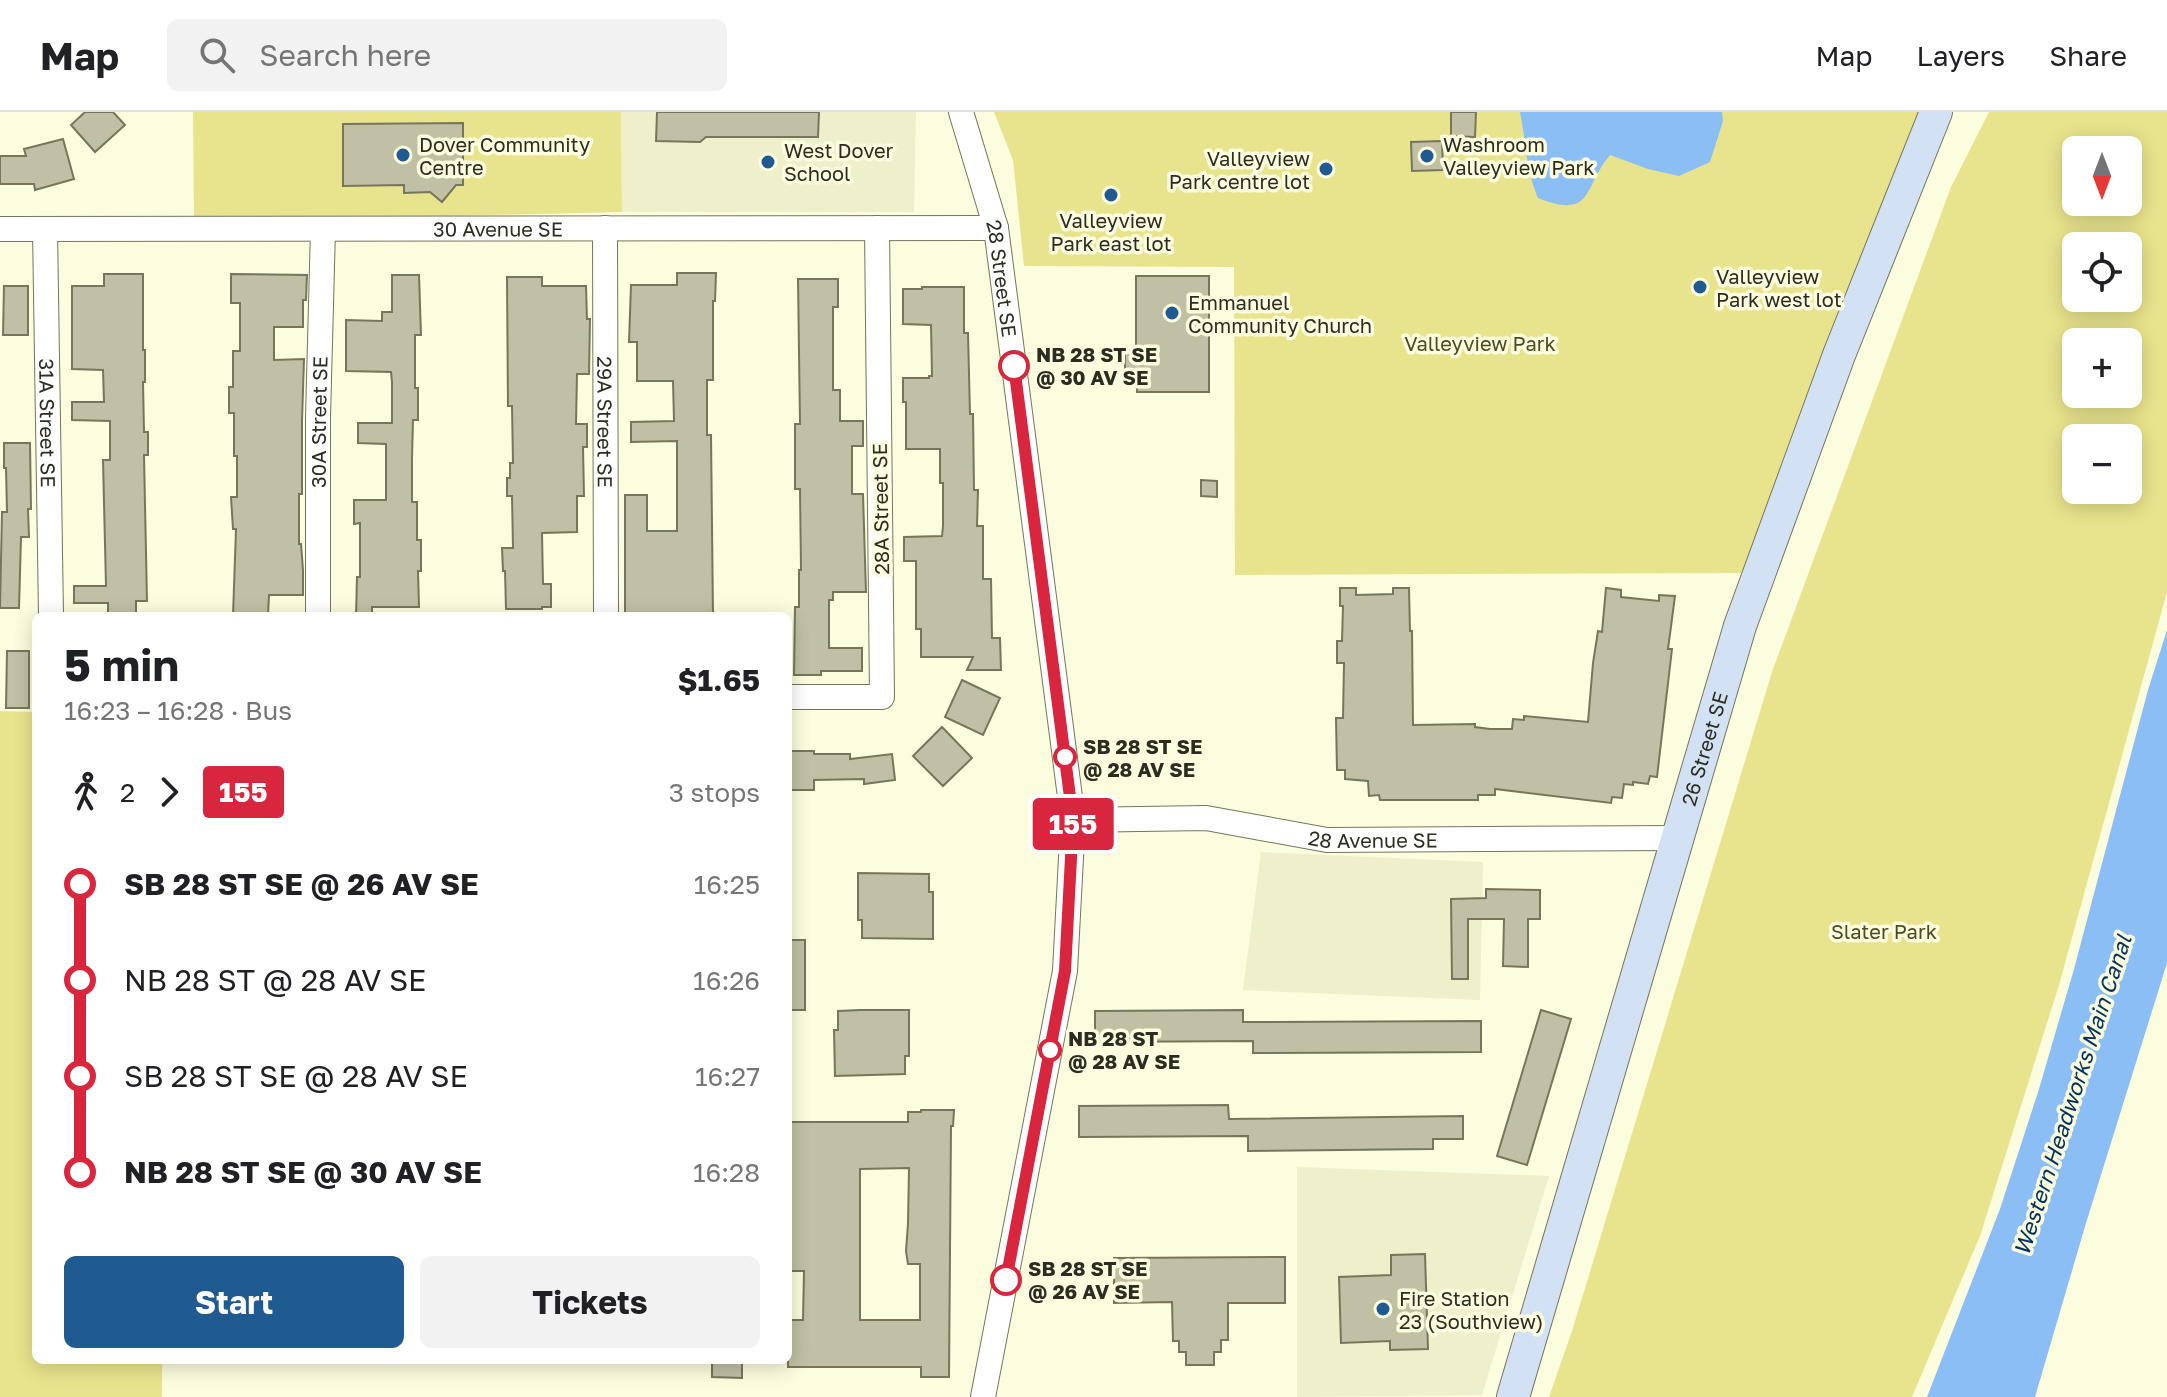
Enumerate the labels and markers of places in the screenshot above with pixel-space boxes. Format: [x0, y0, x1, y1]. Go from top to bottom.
place label: Dover Community Centre [419, 132, 590, 179]
place label: Washroom Valleyview Park [1443, 132, 1595, 179]
place label: West Dover School [784, 138, 894, 185]
marker: Dover Community Centre [394, 146, 412, 164]
place label: Valleyview Park centre lot [1169, 146, 1310, 193]
marker: Washroom Valleyview Park [1418, 147, 1436, 165]
marker: West Dover School [759, 153, 777, 171]
marker: Valleyview Park centre lot [1317, 160, 1335, 178]
marker: Valleyview Park east lot [1102, 186, 1120, 204]
place label: Valleyview Park east lot [1051, 208, 1172, 255]
place label: Valleyview Park west lot [1716, 264, 1842, 311]
marker: Valleyview Park west lot [1691, 278, 1709, 296]
place label: Emmanuel Community Church [1188, 290, 1372, 337]
marker: Emmanuel Community Church [1163, 304, 1181, 322]
place label: NB 28 ST SE @ 30 AV SE [1036, 342, 1157, 389]
marker: NB 28 ST SE @ 30 AV SE [999, 351, 1029, 381]
place label: SB 28 ST SE @ 28 AV SE [1083, 734, 1202, 781]
marker: SB 28 ST SE @ 28 AV SE [1054, 746, 1076, 768]
place label: NB 28 ST @ 28 AV SE [1068, 1026, 1180, 1073]
marker: NB 28 ST @ 28 AV SE [1039, 1039, 1061, 1061]
place label: SB 28 ST SE @ 26 AV SE [1028, 1256, 1147, 1303]
marker: SB 28 ST SE @ 26 AV SE [991, 1265, 1021, 1295]
place label: Fire Station 23 (Southview) [1399, 1286, 1543, 1333]
marker: Fire Station 23 (Southview) [1374, 1300, 1392, 1318]

